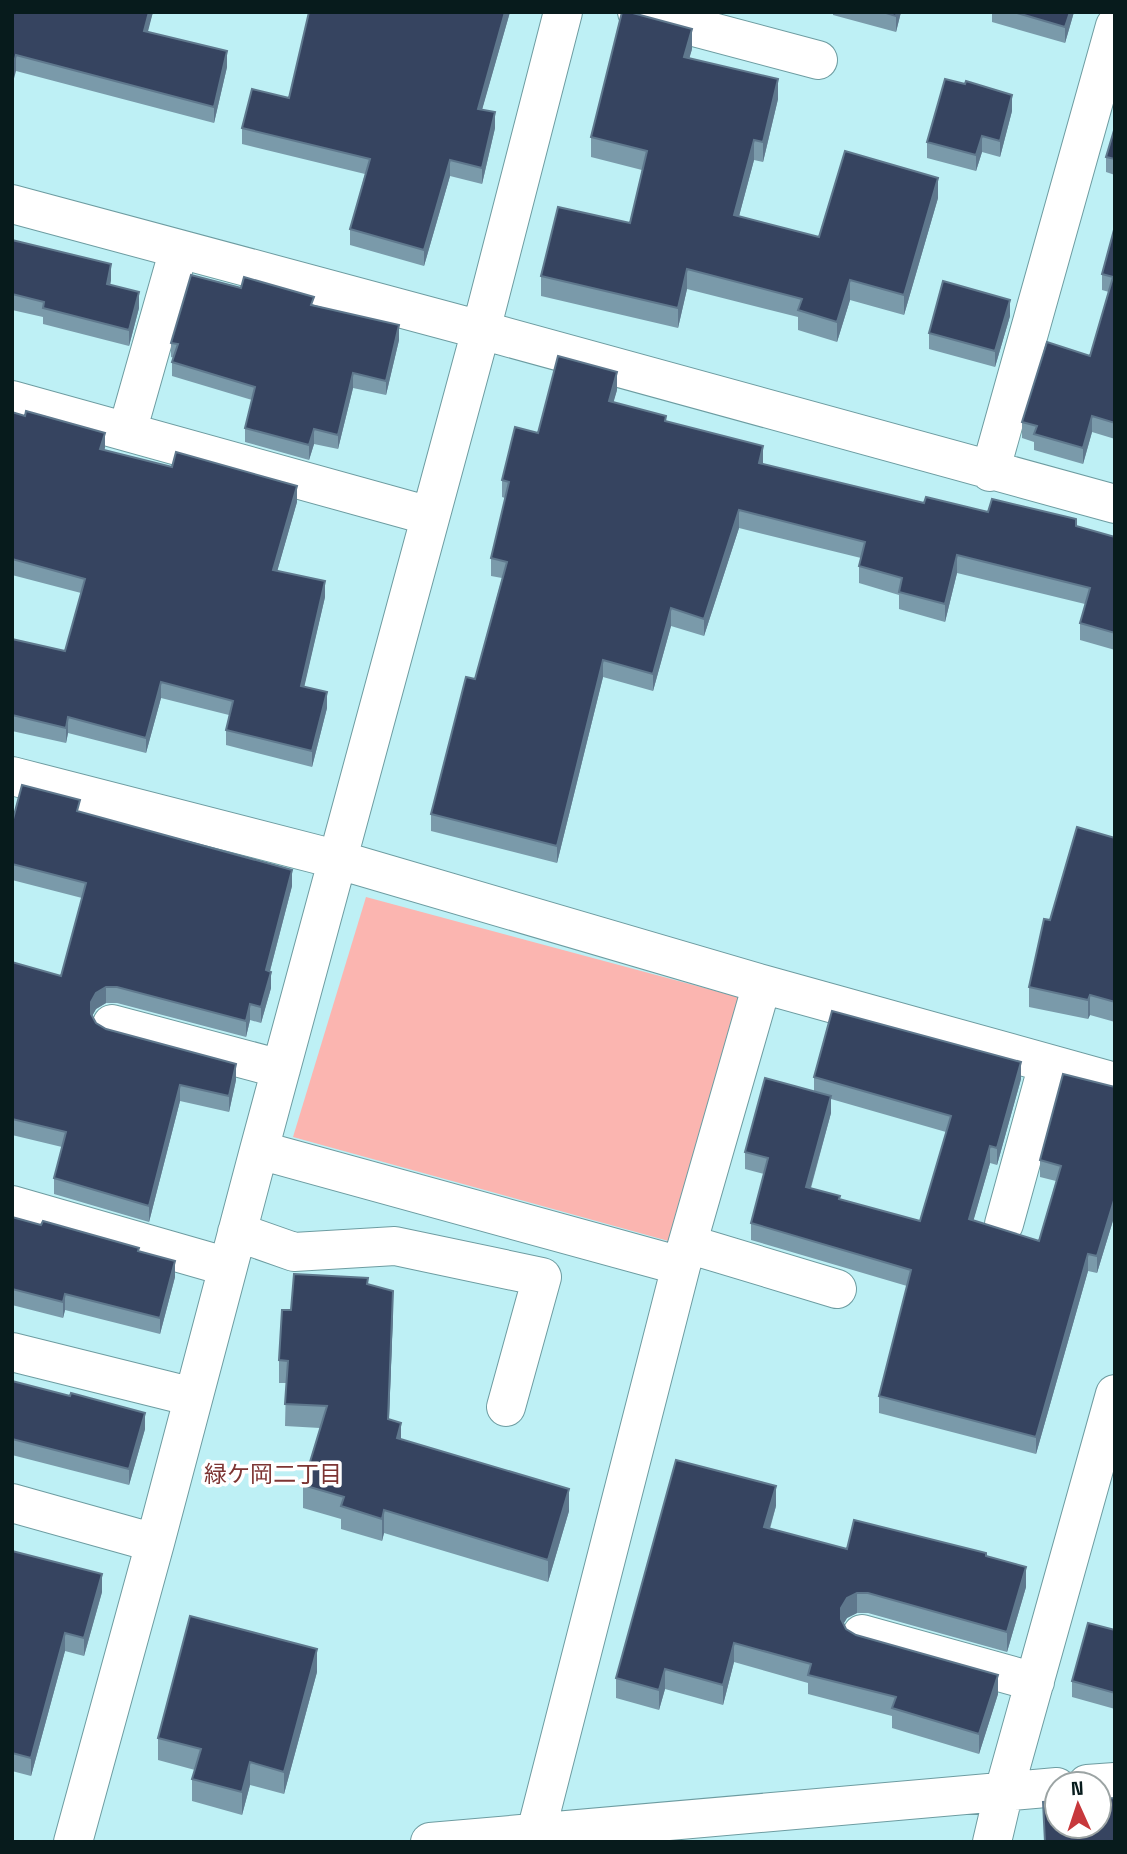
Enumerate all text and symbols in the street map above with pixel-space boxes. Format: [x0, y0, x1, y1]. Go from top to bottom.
district label: 緑ケ岡二丁目 [204, 1459, 342, 1489]
north arrow [1043, 1770, 1113, 1840]
text: N [1070, 1776, 1084, 1801]

